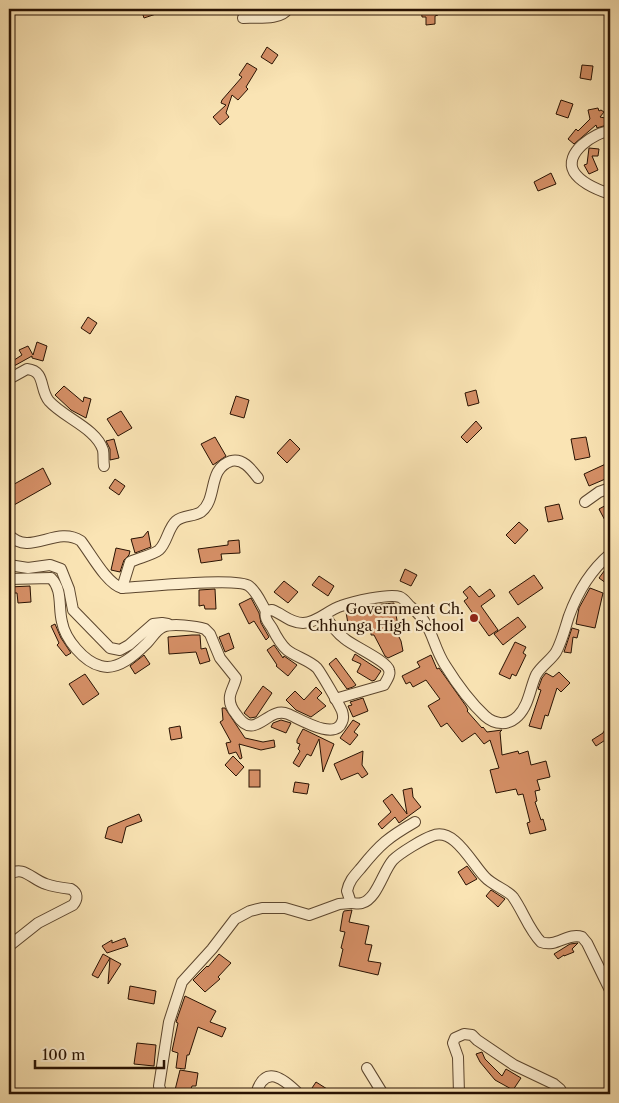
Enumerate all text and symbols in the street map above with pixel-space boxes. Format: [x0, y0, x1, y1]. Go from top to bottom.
place label: Government Ch. Chhunga High School [308, 599, 465, 635]
marker: Government Ch. Chhunga High School [468, 612, 480, 624]
scale bar [35, 1038, 164, 1070]
text: 100 m [42, 1045, 85, 1064]

